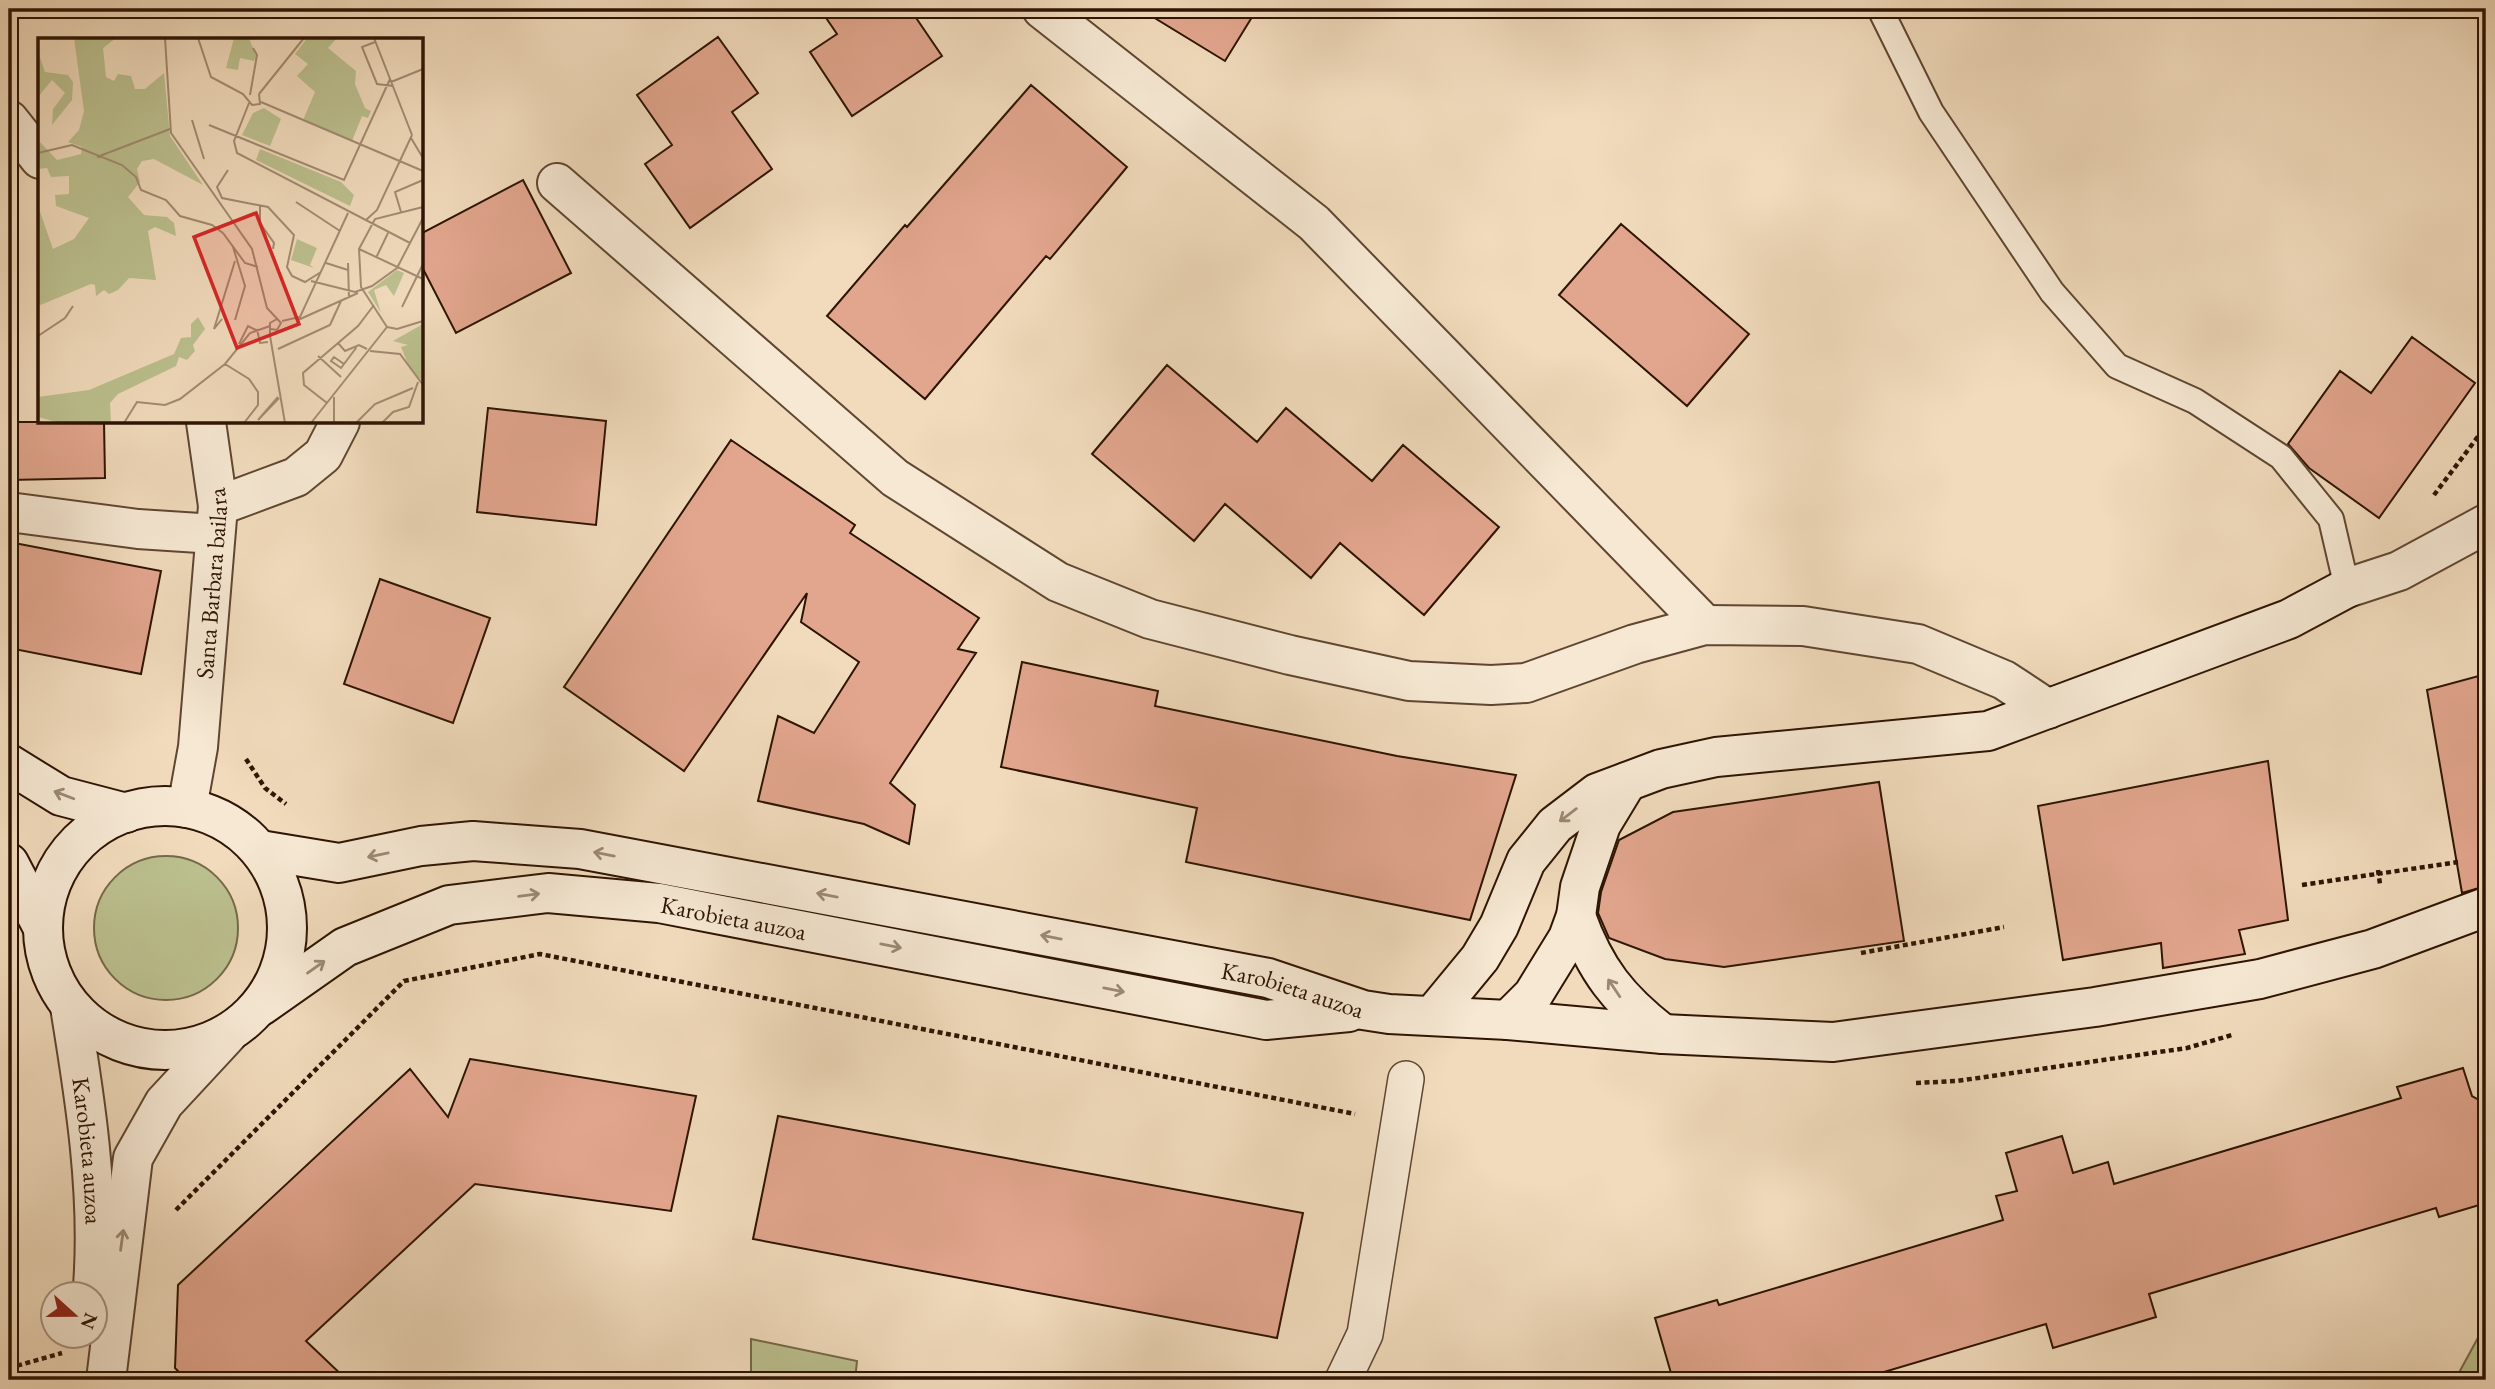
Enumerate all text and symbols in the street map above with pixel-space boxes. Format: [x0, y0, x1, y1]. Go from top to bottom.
inset map [38, 38, 424, 424]
street label: Santa Barbara bailara [188, 486, 233, 680]
one-way arrow [54, 788, 76, 801]
one-way arrow [1560, 808, 1578, 823]
one-way arrow [593, 846, 616, 860]
one-way arrow [367, 848, 390, 862]
street label: Karobieta auzoa [658, 888, 810, 947]
one-way arrow [817, 888, 839, 902]
one-way arrow [517, 889, 540, 902]
one-way arrow [1040, 930, 1063, 944]
one-way arrow [879, 940, 902, 953]
street label: Karobieta auzoa [1219, 954, 1369, 1025]
one-way arrow [306, 960, 325, 974]
one-way arrow [1607, 979, 1621, 998]
one-way arrow [1102, 984, 1125, 997]
street label: Karobieta auzoa [66, 1075, 110, 1225]
one-way arrow [116, 1229, 129, 1251]
north arrow [38, 1280, 108, 1350]
text: N [75, 1309, 104, 1333]

